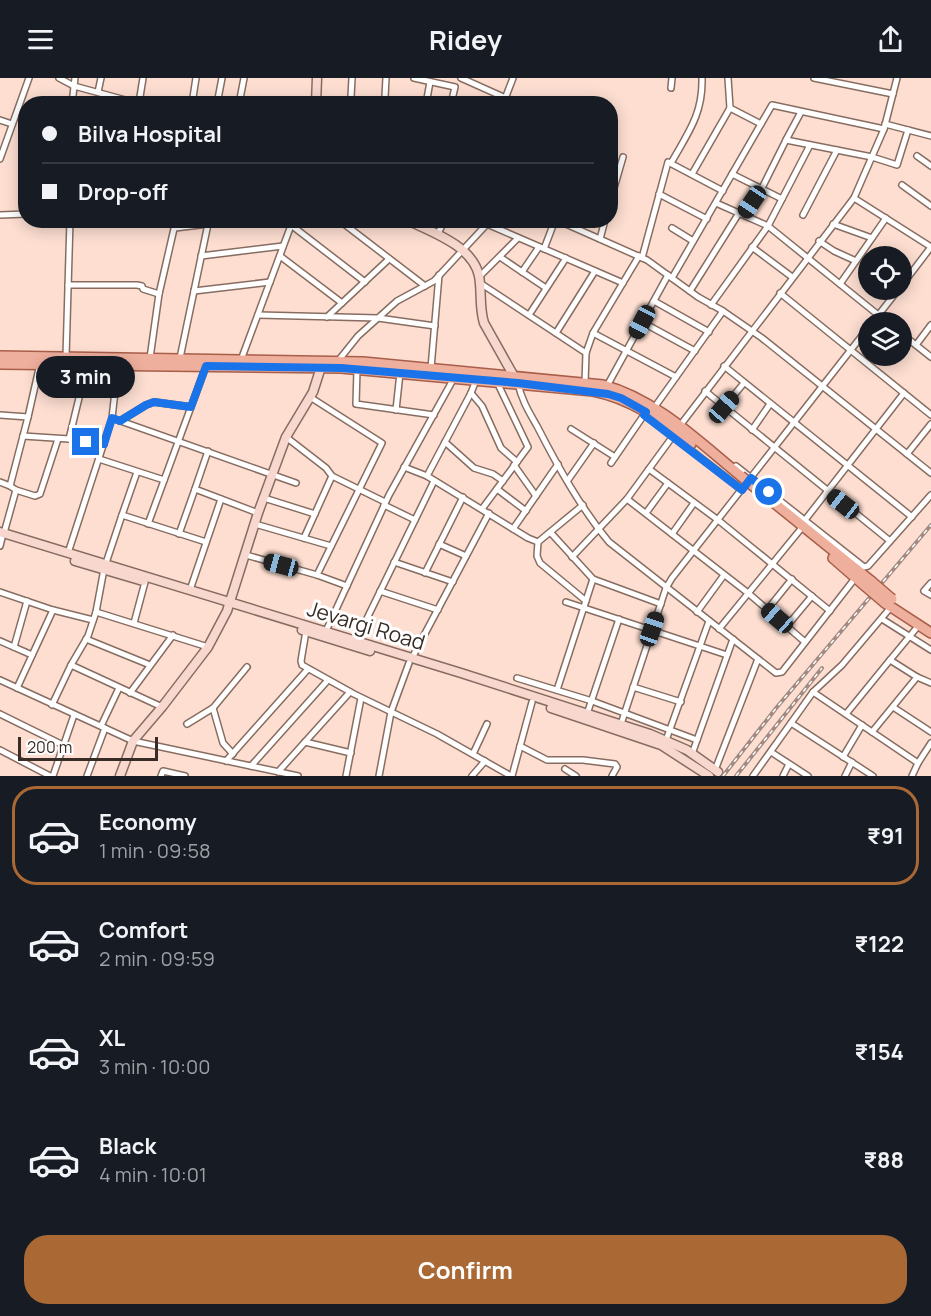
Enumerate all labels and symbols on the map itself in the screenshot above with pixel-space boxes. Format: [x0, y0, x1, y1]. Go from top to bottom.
car [734, 182, 770, 222]
car [626, 302, 658, 342]
callout: 3 min [36, 355, 136, 397]
car [705, 388, 743, 426]
route end [72, 428, 99, 455]
route start [755, 478, 782, 505]
car [823, 486, 863, 522]
car [261, 552, 301, 578]
street label: Jevargi Road [304, 594, 429, 656]
car [758, 599, 796, 637]
car [638, 609, 666, 649]
scale bar [18, 734, 158, 762]

